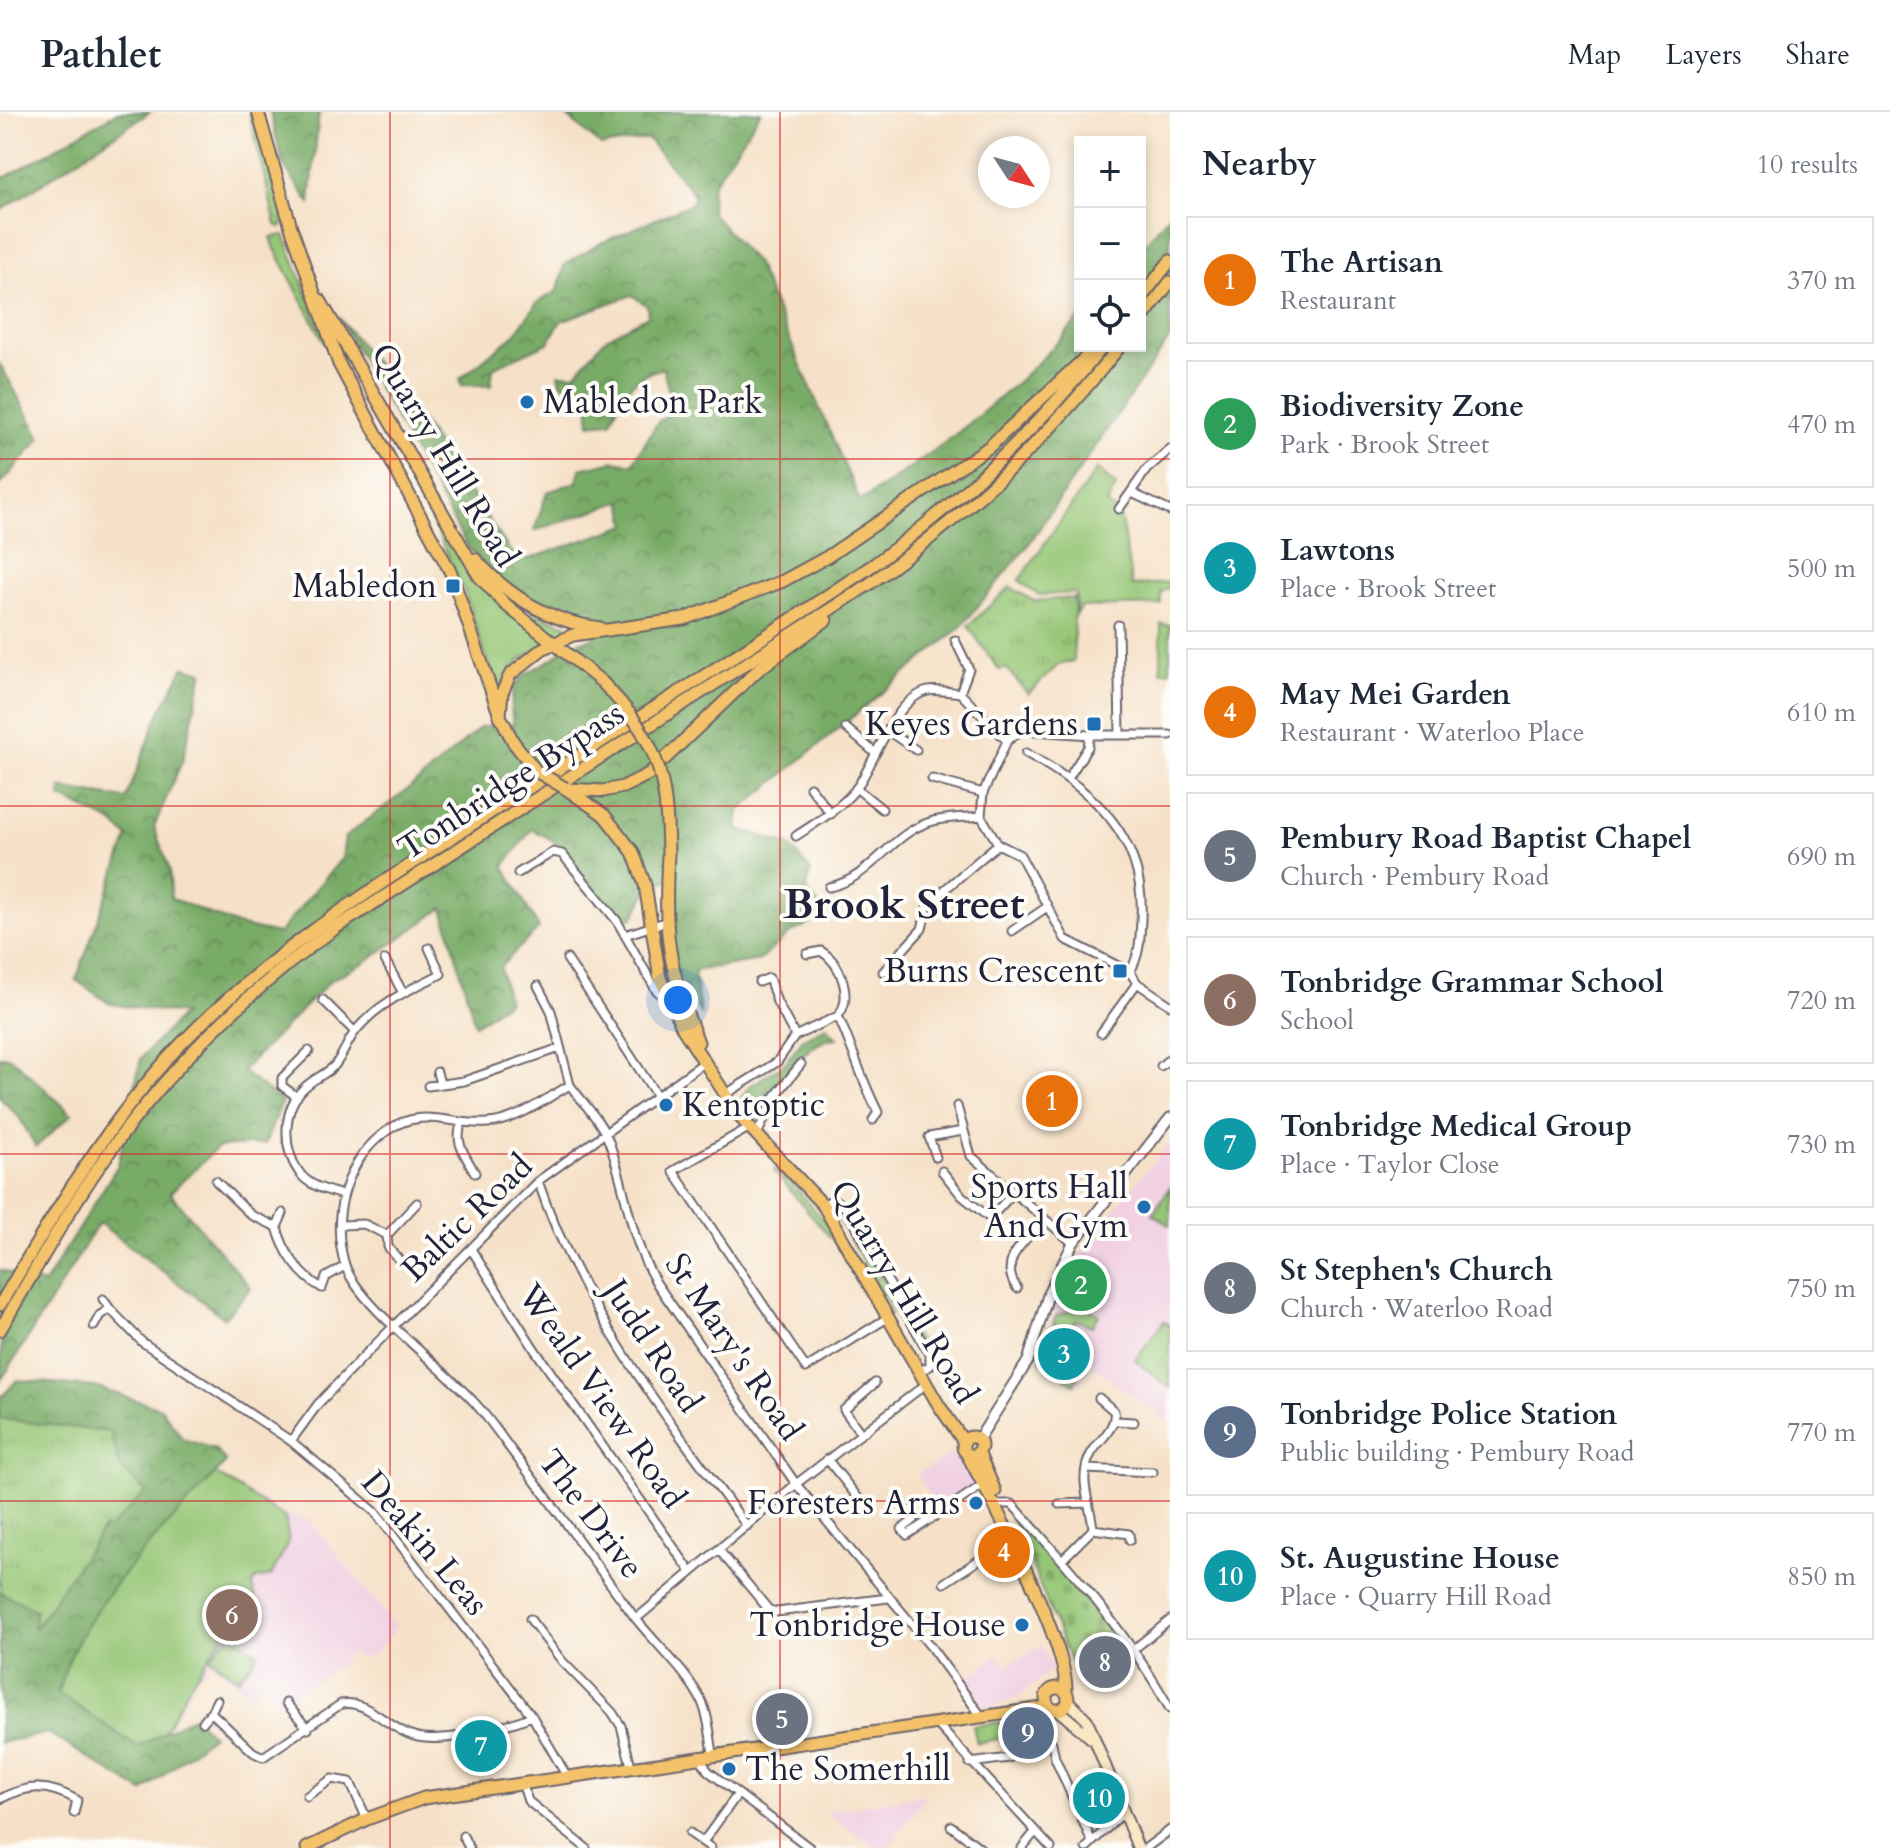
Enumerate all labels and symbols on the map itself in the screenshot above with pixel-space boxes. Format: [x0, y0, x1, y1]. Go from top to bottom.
north arrow [978, 136, 1050, 208]
street label: Quarry Hill Road [360, 334, 530, 576]
place label: Mabledon Park [543, 379, 763, 425]
marker: Mabledon Park [518, 393, 536, 411]
place label: Mabledon [292, 563, 437, 609]
marker: Mabledon [444, 577, 462, 595]
street label: Tonbridge Bypass [389, 691, 633, 871]
place label: Keyes Gardens [865, 701, 1078, 747]
marker: Keyes Gardens [1085, 715, 1103, 733]
district label: Brook Street [783, 876, 1025, 933]
place label: Burns Crescent [884, 948, 1104, 994]
marker: Burns Crescent [1111, 962, 1129, 980]
your location [658, 980, 698, 1020]
pin: 1 [1026, 1071, 1078, 1131]
place label: Kentoptic [682, 1082, 825, 1128]
marker: Kentoptic [657, 1096, 675, 1114]
street label: Baltic Road [391, 1144, 543, 1292]
place label: Sports Hall And Gym [970, 1164, 1128, 1249]
street label: Quarry Hill Road [819, 1171, 989, 1413]
marker: Sports Hall And Gym [1135, 1198, 1153, 1216]
street label: St Mary's Road [654, 1244, 814, 1450]
pin: 2 [1055, 1255, 1107, 1315]
street label: Judd Road [590, 1266, 713, 1422]
street label: Weald View Road [507, 1274, 697, 1518]
pin: 3 [1038, 1324, 1090, 1384]
street label: The Drive [527, 1440, 655, 1588]
street label: Deakin Leas [351, 1461, 499, 1625]
place label: Foresters Arms [747, 1480, 960, 1526]
marker: Foresters Arms [967, 1494, 985, 1512]
pin: 4 [978, 1522, 1030, 1582]
pin: 6 [206, 1585, 258, 1645]
place label: Tonbridge House [749, 1602, 1006, 1648]
marker: Tonbridge House [1013, 1616, 1031, 1634]
pin: 8 [1079, 1632, 1131, 1692]
pin: 5 [756, 1689, 808, 1749]
pin: 9 [1002, 1703, 1054, 1763]
pin: 7 [455, 1716, 507, 1776]
place label: The Somerhill [745, 1746, 951, 1792]
marker: The Somerhill [720, 1760, 738, 1778]
pin: 10 [1073, 1768, 1125, 1828]

